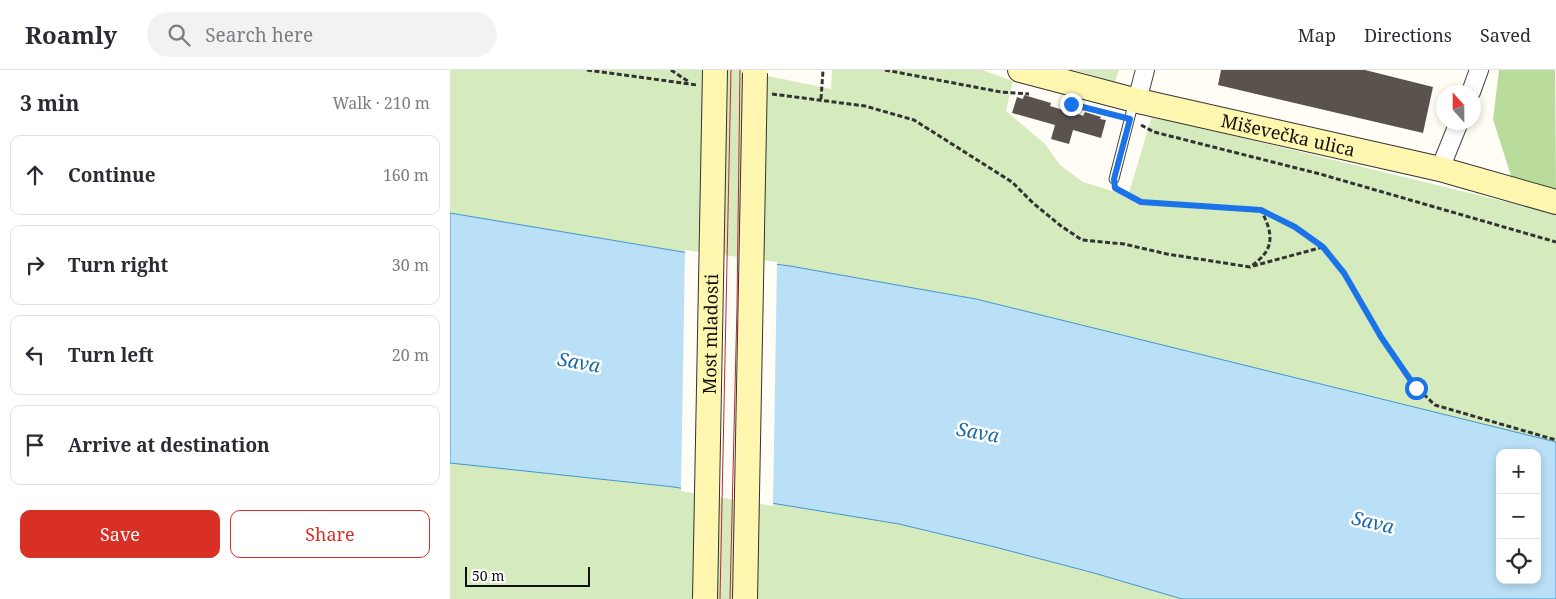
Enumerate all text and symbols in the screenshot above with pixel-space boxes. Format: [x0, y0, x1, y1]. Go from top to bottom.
search box [147, 12, 497, 57]
text: Roamly [25, 18, 117, 51]
icon: search [165, 21, 193, 49]
text: Search here [205, 22, 313, 48]
text: Map [1298, 23, 1336, 47]
text: Directions [1364, 23, 1452, 47]
text: Saved [1480, 23, 1531, 47]
north arrow [1436, 85, 1481, 130]
text: 3 min [20, 89, 79, 117]
text: Walk · 210 m [333, 92, 430, 114]
route end [1060, 93, 1083, 116]
street label: Miševečka ulica [1219, 108, 1357, 162]
icon: ahead [21, 161, 49, 189]
text: Continue [68, 162, 156, 188]
text: 160 m [383, 164, 429, 186]
icon: right [21, 251, 49, 279]
text: Turn right [68, 252, 168, 278]
text: 30 m [392, 254, 429, 276]
street label: Most mladosti [697, 273, 723, 395]
icon: left [21, 341, 49, 369]
text: Turn left [68, 342, 154, 368]
text: 20 m [392, 344, 429, 366]
water label: Sava [556, 346, 602, 378]
route start [1405, 377, 1428, 400]
water label: Sava [955, 416, 1001, 448]
icon: arrive [21, 431, 49, 459]
text: Arrive at destination [68, 432, 270, 458]
map controls [1496, 449, 1541, 584]
button: + [1496, 449, 1541, 494]
button: − [1496, 494, 1541, 539]
water label: Sava [1349, 505, 1397, 539]
button: Save [20, 510, 220, 558]
button: Share [230, 510, 430, 558]
button: locate [1496, 539, 1541, 584]
scale bar [465, 564, 590, 587]
text: 50 m [472, 566, 505, 585]

